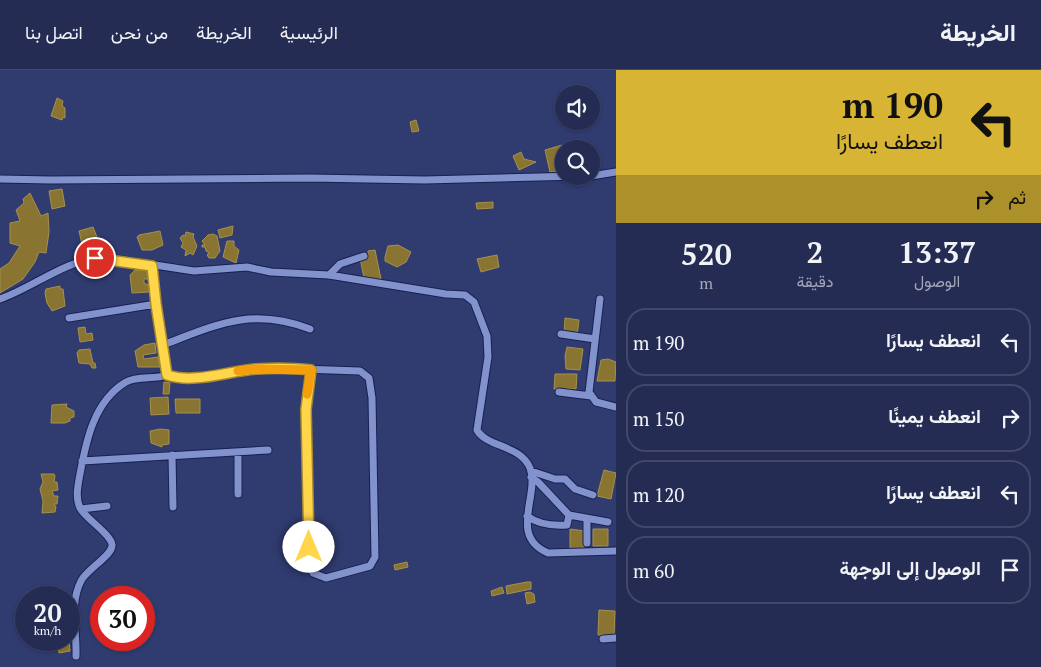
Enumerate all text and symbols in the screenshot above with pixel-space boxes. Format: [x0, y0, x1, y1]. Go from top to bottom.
text: الخريطة [940, 16, 1016, 48]
text: اتصل بنا [25, 20, 83, 44]
text: من نحن [111, 20, 168, 44]
text: الخريطة [196, 20, 252, 44]
text: الرئيسية [280, 20, 338, 44]
text: 190 m [842, 82, 943, 128]
map controls [555, 85, 600, 185]
button: sound [555, 85, 600, 130]
icon: left [961, 90, 1026, 155]
text: انعطف يسارًا [836, 126, 943, 155]
button: search [555, 140, 600, 185]
text: ثم [1008, 184, 1026, 209]
icon: right [970, 185, 998, 213]
text: 2 [806, 232, 823, 272]
text: 13:37 [898, 232, 976, 272]
text: 520 [681, 234, 732, 274]
pin [74, 237, 116, 279]
icon: arrive [81, 244, 109, 272]
text: دقيقة [796, 270, 833, 292]
text: الوصول [914, 270, 960, 292]
text: m [699, 272, 713, 294]
text: انعطف يسارًا [886, 327, 981, 352]
icon: left [996, 328, 1024, 356]
text: 190 m [633, 330, 684, 355]
text: انعطف يمينًا [888, 403, 981, 428]
icon: right [996, 404, 1024, 432]
text: 150 m [633, 406, 684, 431]
text: انعطف يسارًا [886, 479, 981, 504]
icon: left [996, 480, 1024, 508]
text: 120 m [633, 482, 684, 507]
position arrow [282, 520, 334, 572]
text: الوصول إلى الوجهة [839, 555, 981, 580]
icon: arrive [996, 556, 1024, 584]
text: 60 m [633, 558, 674, 583]
speed limit sign: 30 [90, 586, 155, 651]
text: 20 [33, 596, 62, 629]
text: km/h [34, 623, 61, 638]

